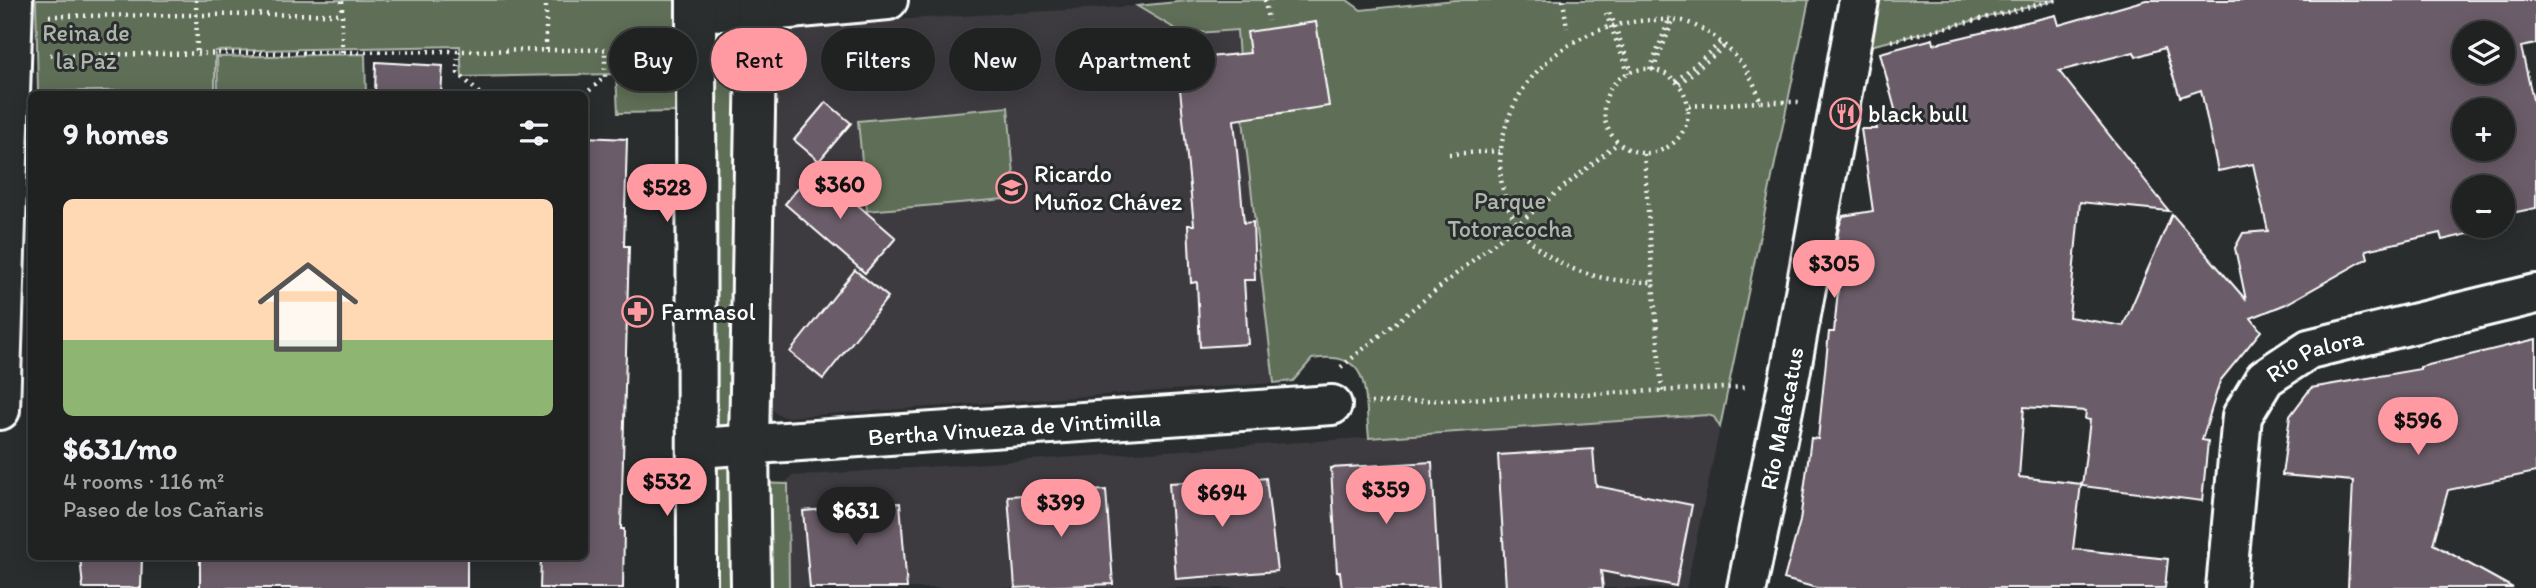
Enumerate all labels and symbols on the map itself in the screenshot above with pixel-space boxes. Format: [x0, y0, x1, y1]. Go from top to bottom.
park label: Reina de la Paz [42, 18, 130, 75]
restaurant icon: black bull [1828, 96, 1862, 130]
place label: black bull [1868, 99, 1968, 128]
place label: Ricardo Muñoz Chávez [1034, 159, 1182, 216]
pin: $360 [799, 162, 881, 221]
pin: $528 [626, 164, 708, 224]
school or university icon: Ricardo Muñoz Chávez [994, 170, 1028, 204]
park label: Parque Totoracocha [1448, 186, 1573, 243]
pin: $305 [1793, 240, 1875, 300]
pharmacy icon: Farmasol [621, 294, 655, 328]
place label: Farmasol [661, 297, 756, 326]
street label: Río Palora [2260, 322, 2367, 388]
street label: Río Malacatus [1753, 345, 1809, 492]
pin: $596 [2377, 398, 2459, 457]
street label: Bertha Vinueza de Vintimilla [867, 402, 1162, 451]
pin: $532 [626, 458, 708, 518]
pin: $359 [1345, 466, 1427, 526]
pin: $694 [1181, 470, 1263, 529]
pin: $399 [1020, 480, 1102, 539]
pin: $631 [815, 488, 897, 547]

